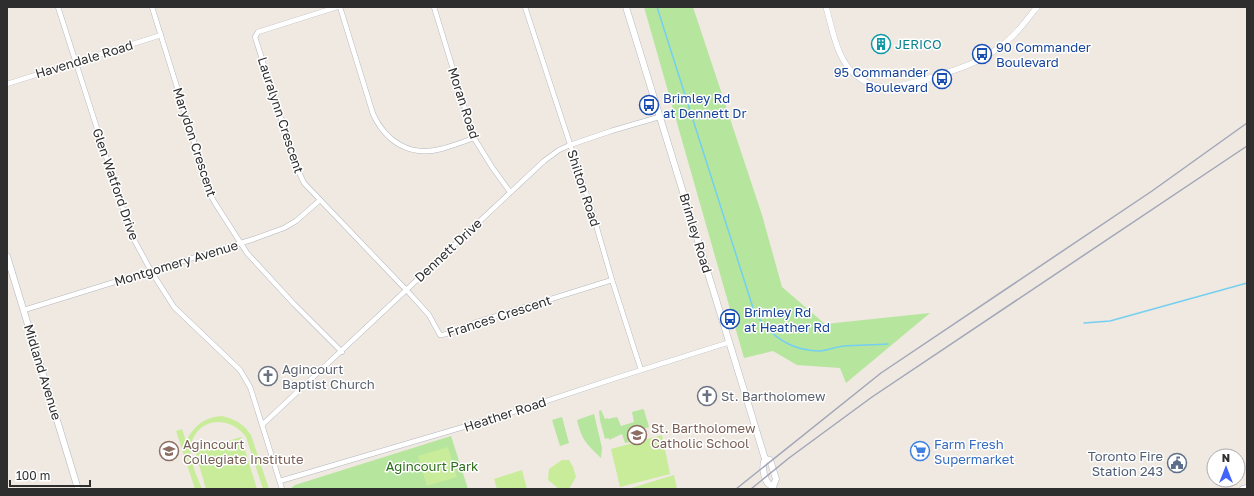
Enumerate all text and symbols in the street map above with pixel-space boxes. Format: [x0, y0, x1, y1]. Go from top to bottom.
building icon: JERICO [870, 33, 892, 55]
place label: JERICO [895, 36, 942, 52]
street label: Havendale Road [33, 37, 135, 81]
place label: 90 Commander Boulevard [996, 39, 1091, 70]
bus stop icon: 90 Commander Boulevard [971, 43, 993, 65]
street label: Lauralynn Crescent [255, 55, 307, 175]
place label: 95 Commander Boulevard [834, 64, 928, 95]
street label: Moran Road [445, 65, 483, 141]
bus stop icon: 95 Commander Boulevard [931, 68, 953, 90]
street label: Marydon Crescent [170, 85, 220, 199]
place label: Brimley Rd at Dennett Dr [663, 90, 747, 121]
bus stop icon: Brimley Rd at Dennett Dr [638, 94, 660, 116]
street label: Glen Watford Drive [89, 126, 143, 242]
street label: Shilton Road [564, 148, 604, 228]
street label: Brimley Road [676, 191, 716, 275]
street label: Dennett Drive [411, 215, 485, 285]
street label: Montgomery Avenue [112, 237, 240, 289]
street label: Frances Crescent [445, 292, 553, 340]
place label: Brimley Rd at Heather Rd [744, 304, 830, 335]
bus stop icon: Brimley Rd at Heather Rd [719, 308, 741, 330]
street label: Midland Avenue [21, 322, 65, 422]
place label: Agincourt Baptist Church [282, 361, 375, 392]
church icon: Agincourt Baptist Church [257, 365, 279, 387]
church icon: St. Bartholomew [696, 385, 718, 407]
place label: St. Bartholomew [721, 388, 826, 404]
street label: Heather Road [462, 393, 548, 435]
place label: St. Bartholomew Catholic School [651, 420, 756, 451]
school or university icon: St. Bartholomew Catholic School [626, 424, 648, 446]
place label: Agincourt Collegiate Institute [183, 436, 304, 467]
place label: Farm Fresh Supermarket [934, 436, 1015, 467]
school or university icon: Agincourt Collegiate Institute [158, 440, 180, 462]
supermarket icon: Farm Fresh Supermarket [909, 440, 931, 462]
place label: Toronto Fire Station 243 [1088, 448, 1163, 479]
north arrow [1206, 448, 1246, 488]
text: N [1222, 451, 1230, 464]
public building icon: Toronto Fire Station 243 [1166, 452, 1188, 474]
park label: Agincourt Park [386, 458, 479, 474]
scale bar [10, 462, 90, 488]
text: 100 m [16, 468, 50, 483]

